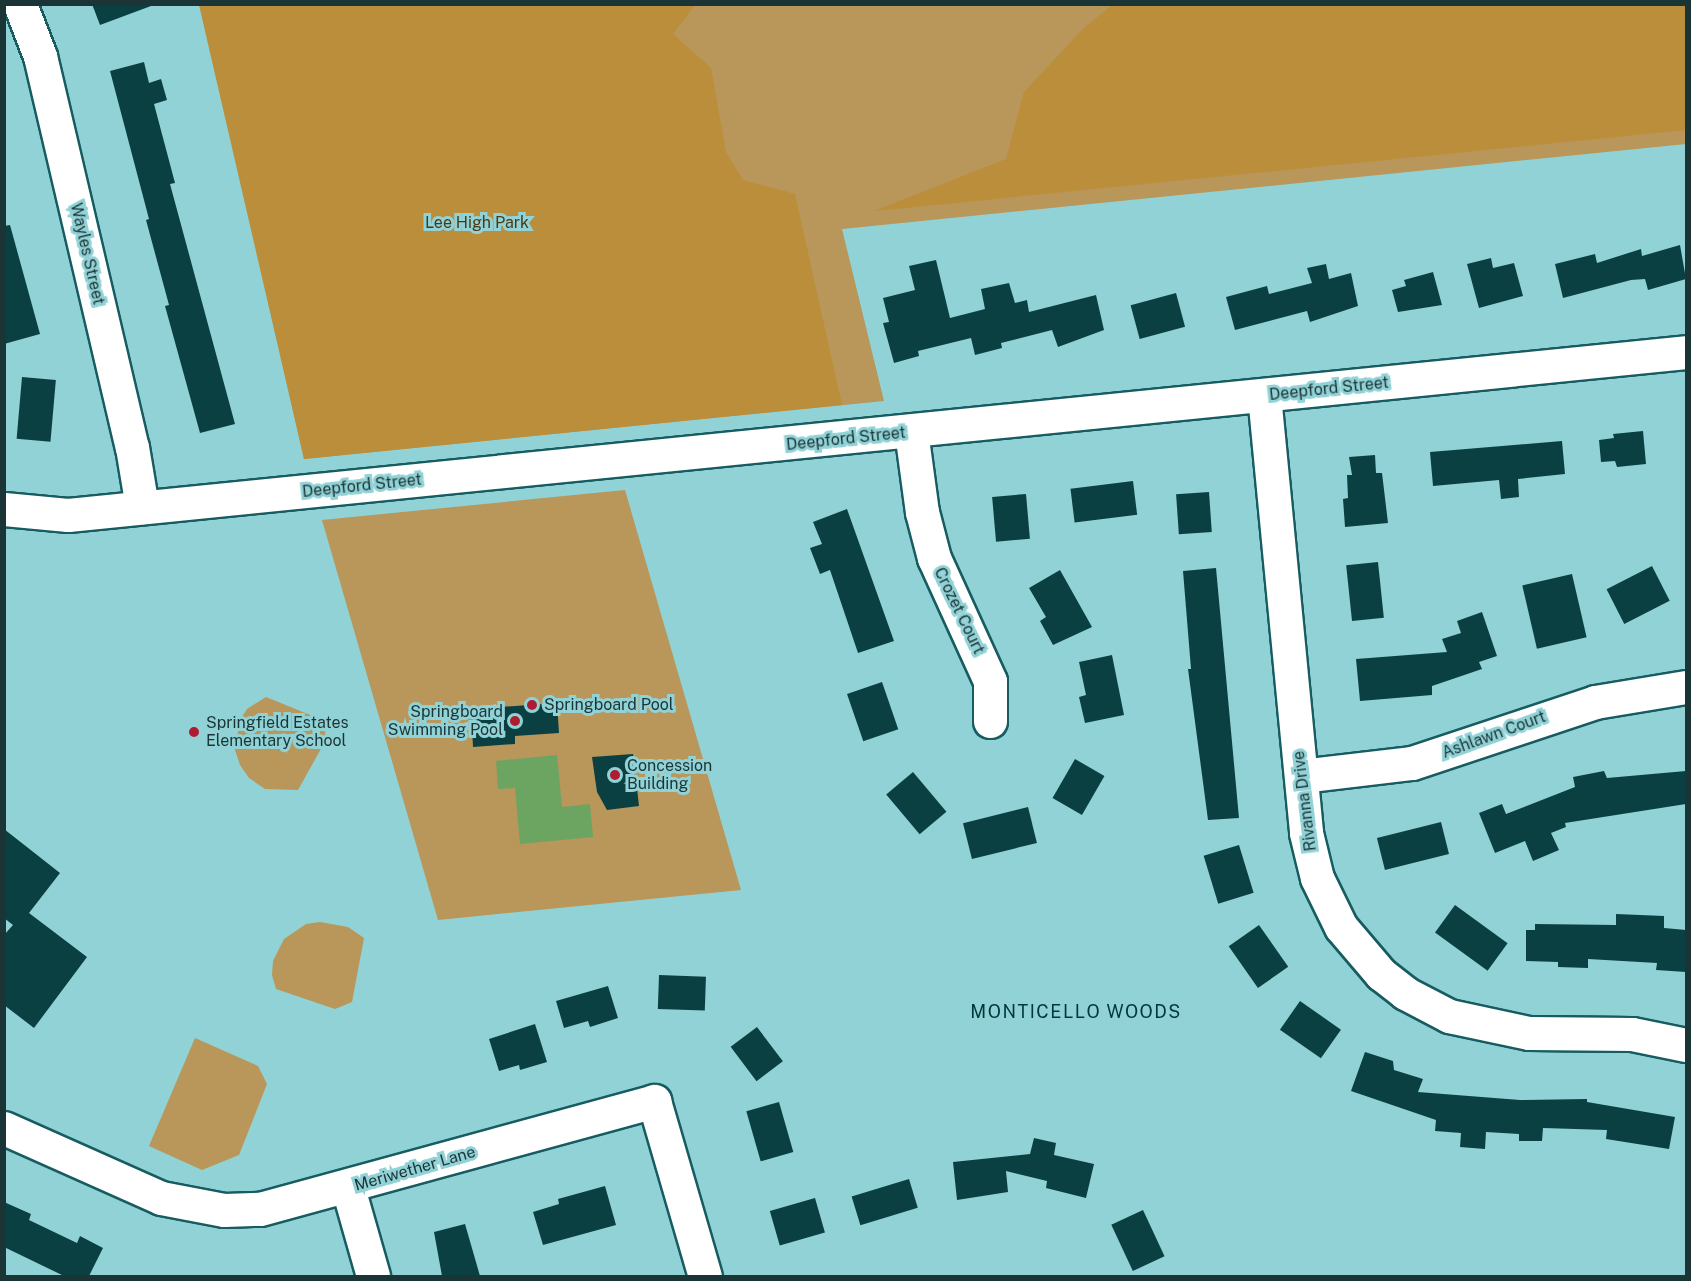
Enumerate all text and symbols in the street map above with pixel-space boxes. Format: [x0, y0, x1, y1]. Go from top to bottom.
street label: Wayles Street [66, 201, 108, 307]
park label: Lee High Park [425, 213, 529, 233]
street label: Deepford Street [1268, 373, 1390, 405]
street label: Deepford Street [785, 423, 907, 455]
street label: Deepford Street [301, 470, 423, 502]
street label: Crozet Court [930, 565, 988, 657]
place label: Springboard Pool [544, 695, 674, 715]
marker: Springboard Pool [525, 698, 539, 712]
place label: Springboard Swimming Pool [388, 702, 503, 740]
street label: Ashlawn Court [1439, 707, 1549, 763]
place label: Springfield Estates Elementary School [206, 713, 349, 751]
marker: Springboard Swimming Pool [508, 714, 522, 728]
marker: Springfield Estates Elementary School [187, 725, 201, 739]
street label: Rivanna Drive [1289, 750, 1321, 852]
place label: Concession Building [627, 756, 712, 794]
marker: Concession Building [608, 768, 622, 782]
district label: MONTICELLO WOODS [970, 1001, 1182, 1023]
street label: Meriwether Lane [352, 1143, 478, 1195]

